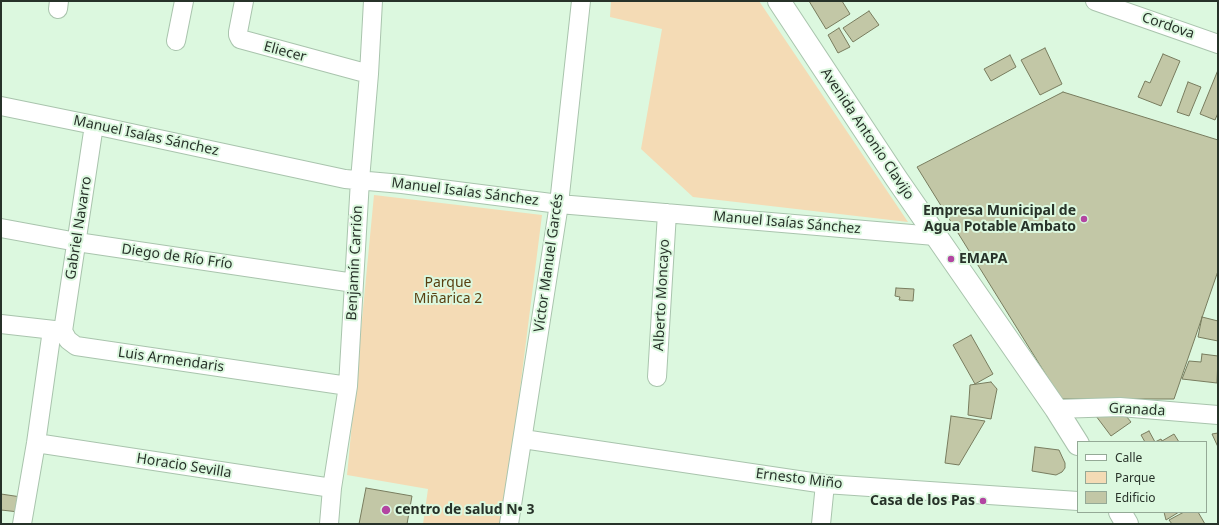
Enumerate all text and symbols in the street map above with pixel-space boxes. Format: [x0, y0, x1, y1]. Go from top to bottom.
street label: Cordova [1139, 9, 1197, 43]
street label: Eliecer [262, 38, 308, 66]
street label: Avenida Antonio Clavijo [817, 65, 917, 203]
street label: Manuel Isaías Sánchez [72, 112, 220, 160]
street label: Gabriel Navarro [63, 175, 95, 281]
street label: Manuel Isaías Sánchez [391, 175, 539, 209]
street label: Víctor Manuel Garcés [531, 193, 567, 333]
place label: Empresa Municipal de Agua Potable Ambato [923, 203, 1076, 236]
street label: Benjamín Carrión [344, 205, 366, 321]
street label: Manuel Isaías Sánchez [713, 208, 861, 238]
marker: Empresa Municipal de Agua Potable Ambato [1079, 214, 1089, 224]
street label: Alberto Moncayo [651, 239, 673, 351]
street label: Diego de Río Frío [120, 241, 234, 273]
place label: EMAPA [959, 251, 1007, 267]
marker: EMAPA [946, 254, 956, 264]
park label: Parque Miñarica 2 [414, 275, 482, 308]
street label: Luis Armendaris [117, 344, 225, 376]
street label: Granada [1108, 400, 1166, 420]
legend [1077, 441, 1207, 513]
text: Calle [1115, 449, 1142, 466]
street label: Horacio Sevilla [135, 450, 233, 482]
street label: Ernesto Miño [755, 465, 843, 493]
text: Parque [1115, 469, 1155, 486]
text: Edificio [1115, 489, 1156, 506]
place label: Casa de los Pas [870, 493, 975, 509]
marker: Casa de los Pas [978, 496, 988, 506]
place label: centro de salud N• 3 [395, 502, 534, 518]
marker: centro de salud N• 3 [380, 504, 392, 516]

